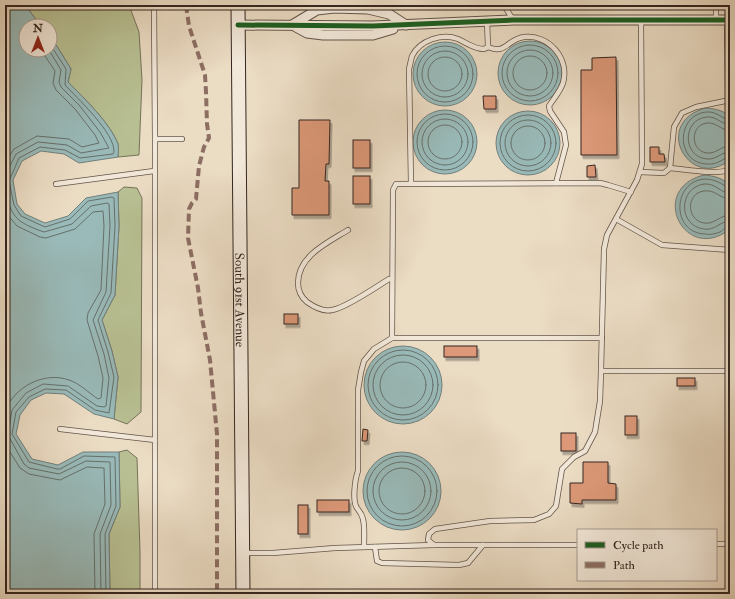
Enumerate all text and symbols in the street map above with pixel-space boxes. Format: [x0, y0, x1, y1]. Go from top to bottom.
north arrow [18, 18, 58, 58]
text: N [32, 22, 44, 35]
street label: South 91st Avenue [231, 253, 248, 348]
legend [577, 529, 717, 581]
text: Cycle path [613, 538, 664, 553]
text: Path [613, 558, 636, 573]

